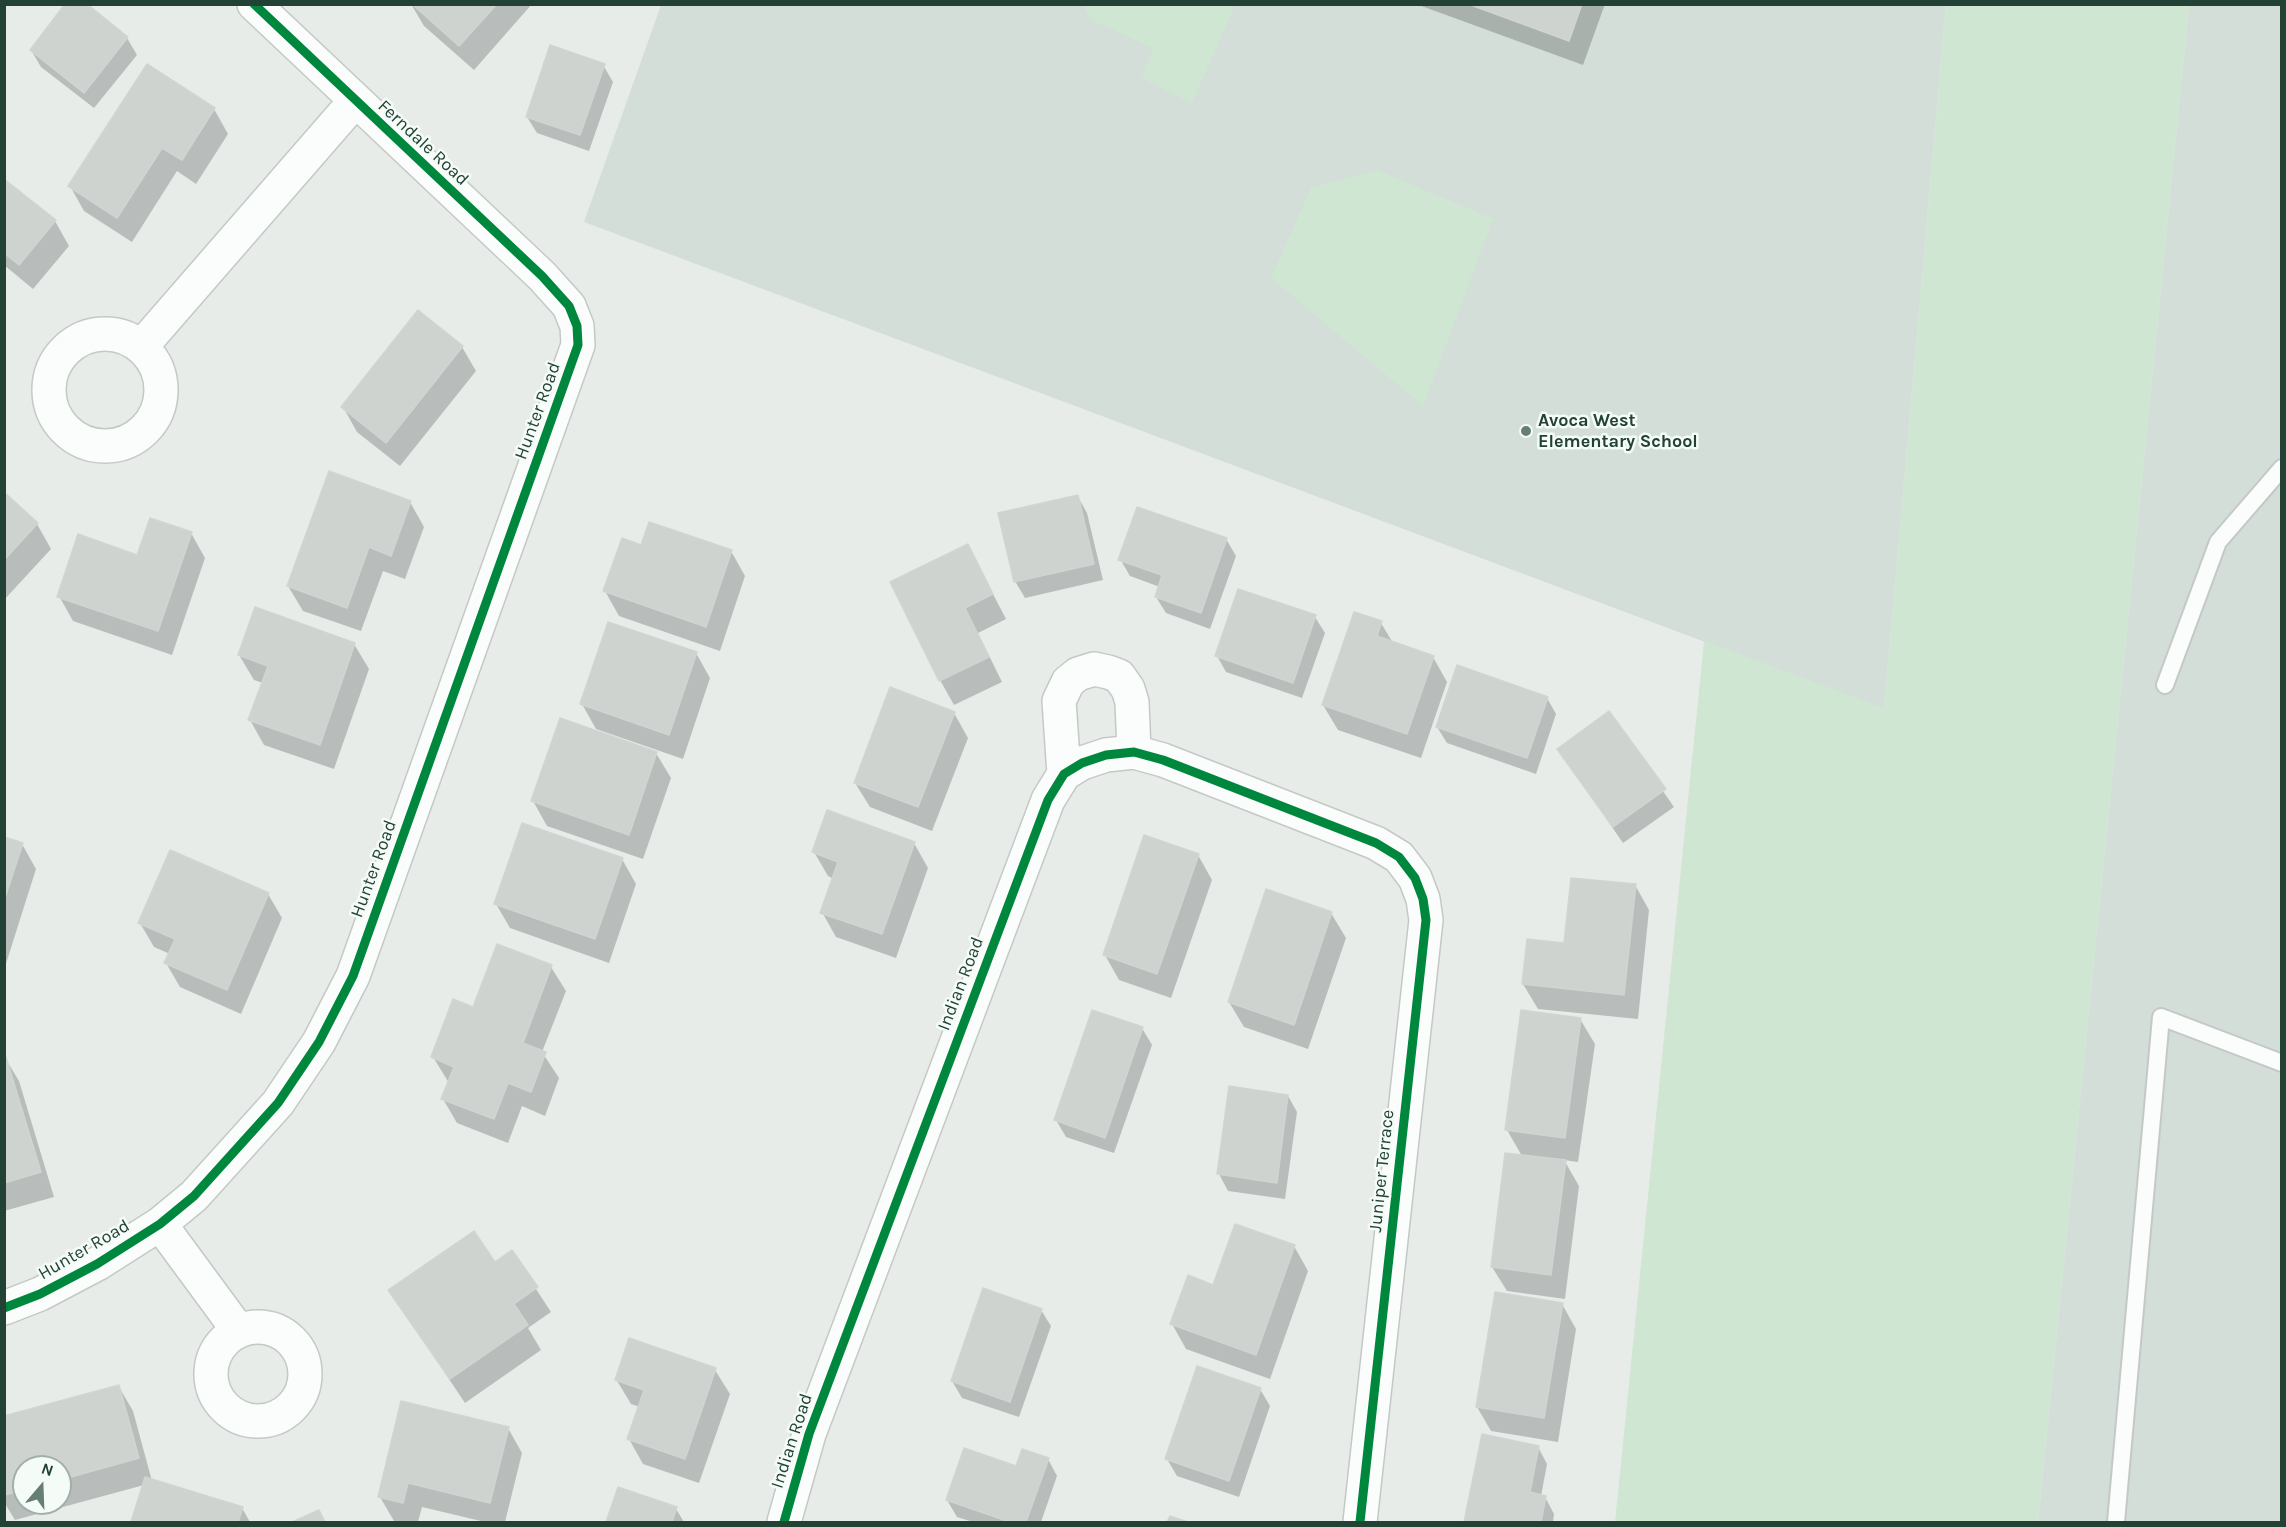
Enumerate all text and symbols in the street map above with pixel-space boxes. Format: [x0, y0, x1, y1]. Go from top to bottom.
street label: Ferndale Road [373, 96, 473, 190]
street label: Hunter Road [510, 359, 566, 463]
place label: Avoca West Elementary School [1538, 410, 1698, 452]
marker: Avoca West Elementary School [1519, 424, 1533, 438]
street label: Hunter Road [346, 817, 402, 921]
street label: Indian Road [933, 934, 989, 1034]
street label: Juniper Terrace [1365, 1109, 1399, 1233]
street label: Hunter Road [34, 1215, 134, 1285]
street label: Indian Road [767, 1391, 817, 1491]
north arrow [12, 1455, 72, 1515]
text: N [39, 1459, 56, 1480]

